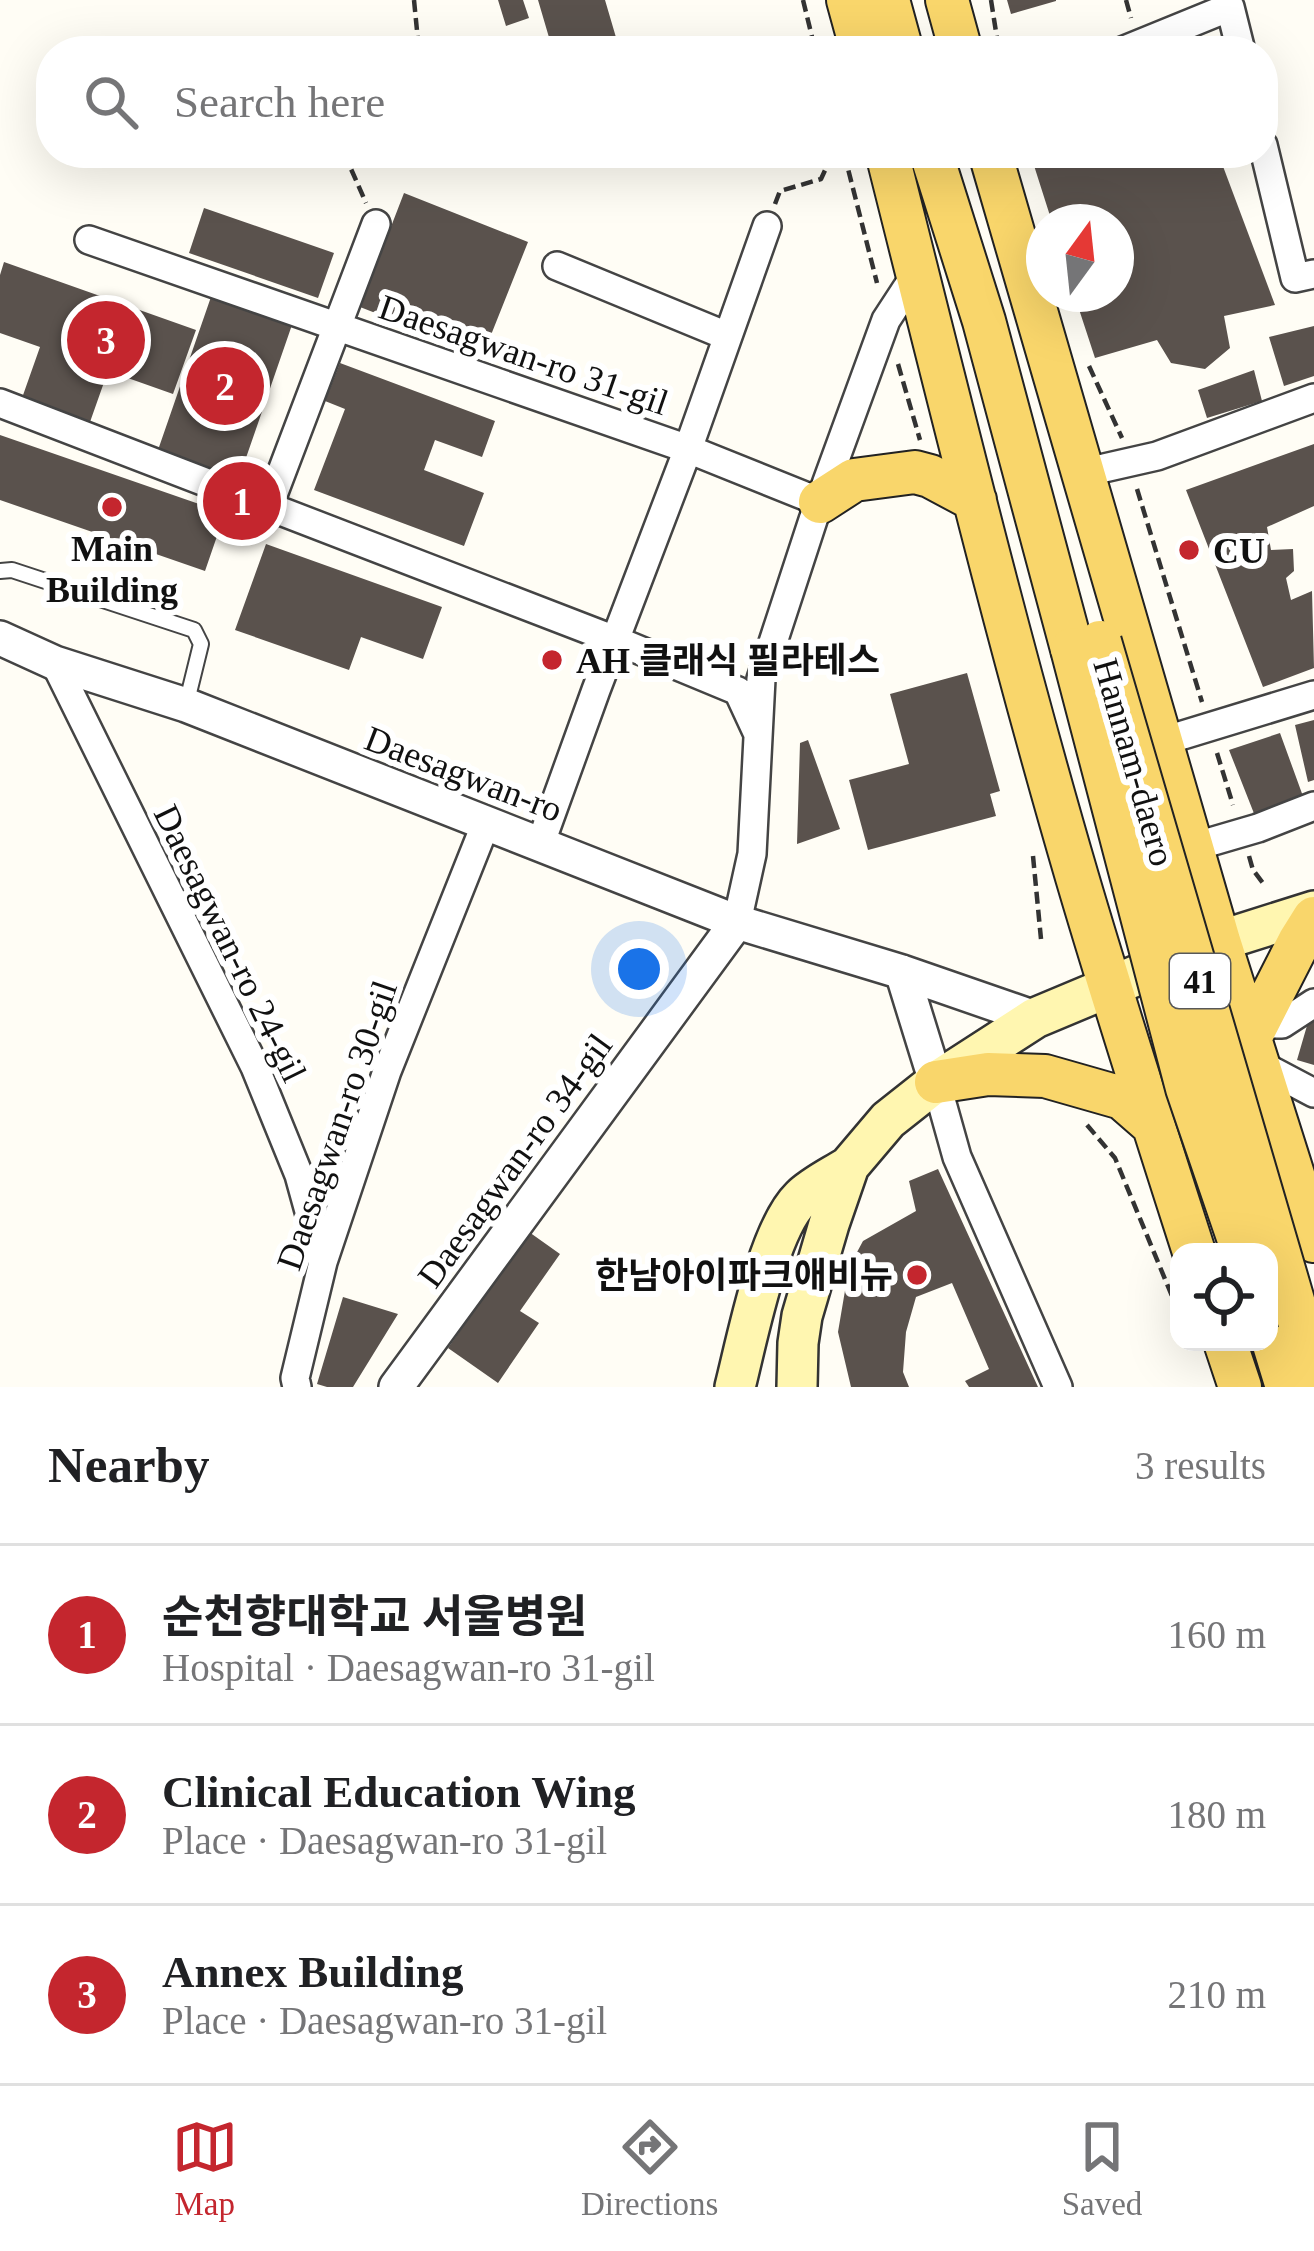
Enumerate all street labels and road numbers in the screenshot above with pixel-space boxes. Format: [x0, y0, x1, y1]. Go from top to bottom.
street label: Daesagwan-ro 31-gil [374, 287, 673, 423]
street label: Hannam-daero [1085, 654, 1183, 871]
street label: Daesagwan-ro [359, 718, 568, 830]
street label: Daesagwan-ro 24-gil [146, 799, 314, 1088]
road number: 41 [1170, 954, 1230, 1008]
street label: Daesagwan-ro 30-gil [269, 976, 405, 1275]
street label: Daesagwan-ro 34-gil [410, 1026, 620, 1295]

